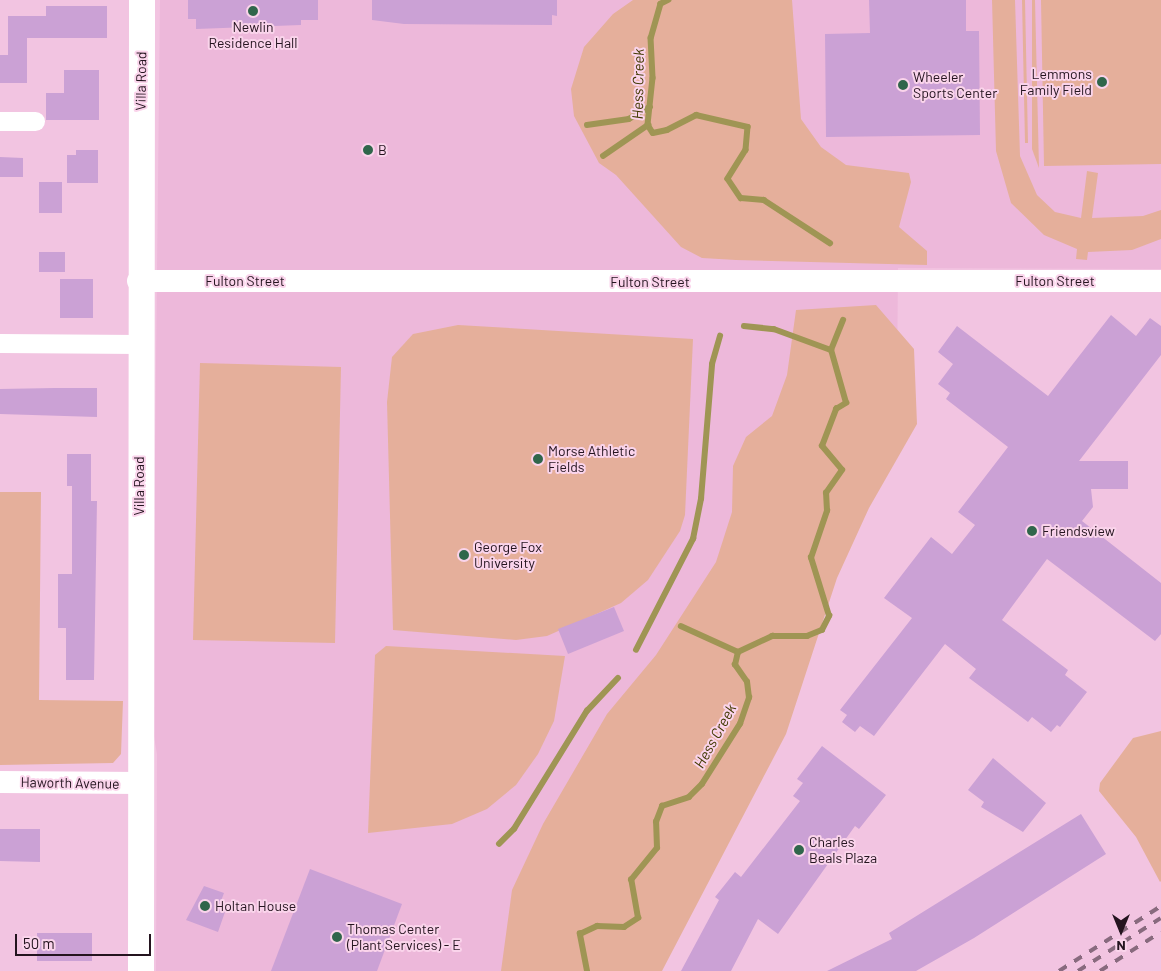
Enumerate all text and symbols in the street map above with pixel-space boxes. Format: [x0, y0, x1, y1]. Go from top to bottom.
marker: Newlin Residence Hall [247, 5, 259, 17]
place label: Newlin Residence Hall [209, 19, 297, 52]
water label: Hess Creek [628, 49, 648, 119]
street label: Villa Road [132, 51, 150, 111]
place label: Lemmons Family Field [1020, 66, 1092, 98]
place label: Wheeler Sports Center [913, 69, 997, 102]
marker: Lemmons Family Field [1096, 76, 1108, 88]
marker: Wheeler Sports Center [897, 79, 909, 91]
place label: B [378, 142, 387, 158]
marker: B [362, 144, 374, 156]
street label: Fulton Street [205, 273, 285, 289]
street label: Fulton Street [1015, 273, 1095, 289]
street label: Fulton Street [610, 274, 690, 290]
place label: Morse Athletic Fields [548, 443, 635, 476]
marker: Morse Athletic Fields [532, 453, 544, 465]
street label: Villa Road [131, 456, 147, 516]
place label: Friendsview [1042, 523, 1115, 539]
marker: Friendsview [1026, 525, 1038, 537]
place label: George Fox University [474, 539, 542, 572]
marker: George Fox University [458, 549, 470, 561]
water label: Hess Creek [690, 701, 740, 771]
street label: Haworth Avenue [20, 774, 120, 792]
place label: Charles Beals Plaza [809, 834, 877, 866]
marker: Charles Beals Plaza [793, 844, 805, 856]
place label: Holtan House [215, 898, 296, 914]
marker: Holtan House [199, 900, 211, 912]
north arrow [1096, 906, 1146, 956]
place label: Thomas Center (Plant Services) - E [347, 921, 461, 954]
scale bar [18, 924, 154, 956]
marker: Thomas Center (Plant Services) - E [331, 931, 343, 943]
text: 50 m [23, 934, 55, 952]
text: N [1116, 938, 1126, 955]

